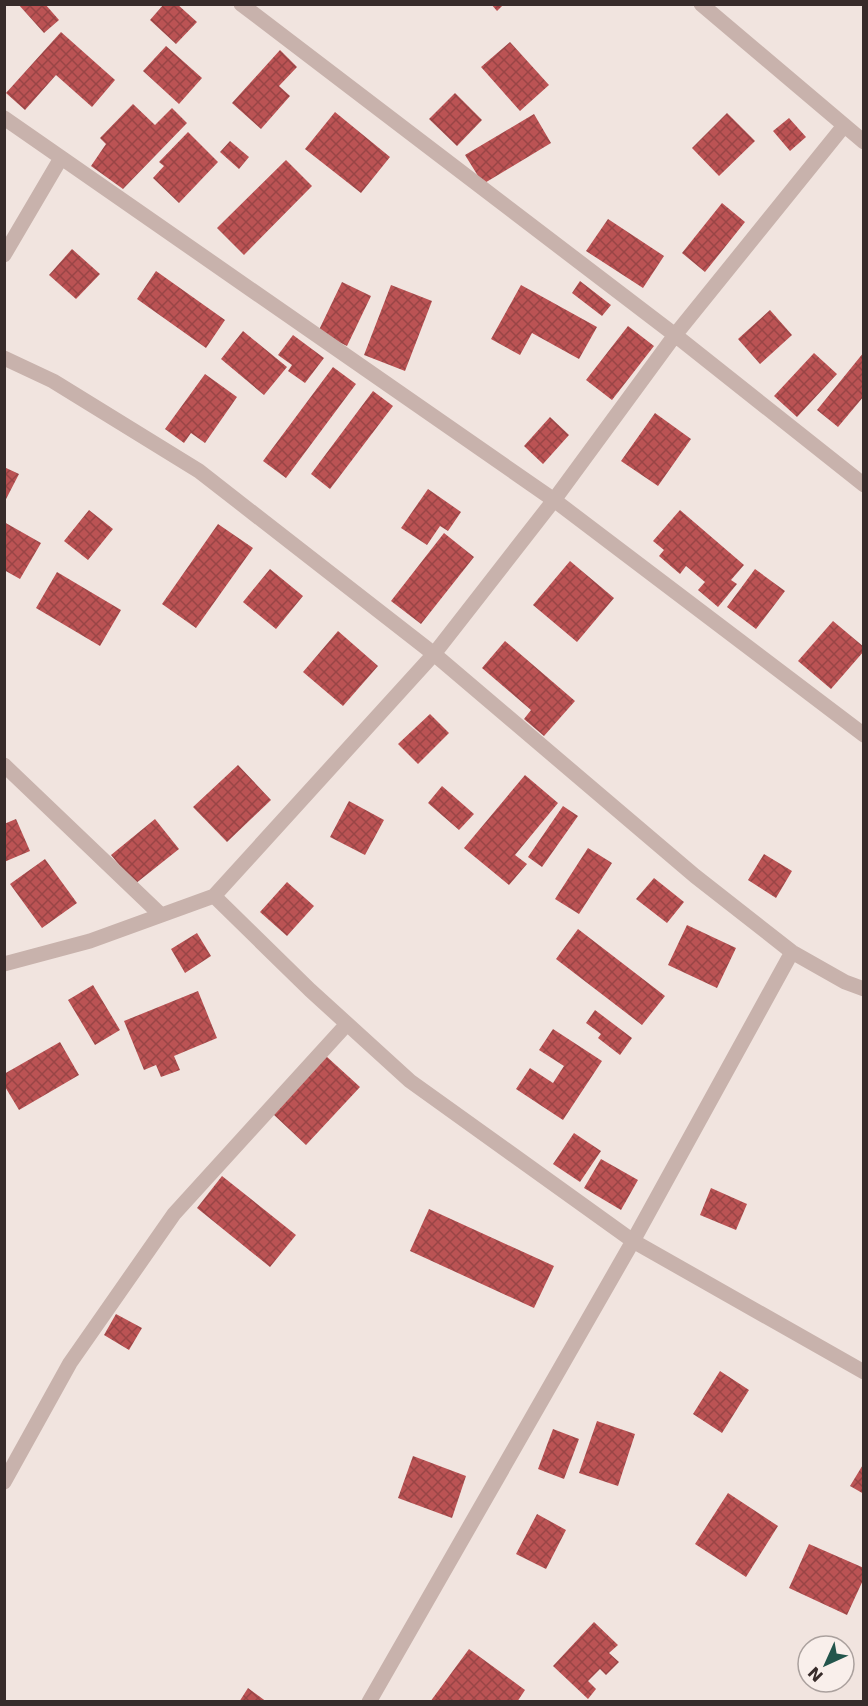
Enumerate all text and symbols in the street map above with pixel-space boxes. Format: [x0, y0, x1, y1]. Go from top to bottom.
north arrow [796, 1634, 856, 1694]
text: N [804, 1663, 827, 1686]

